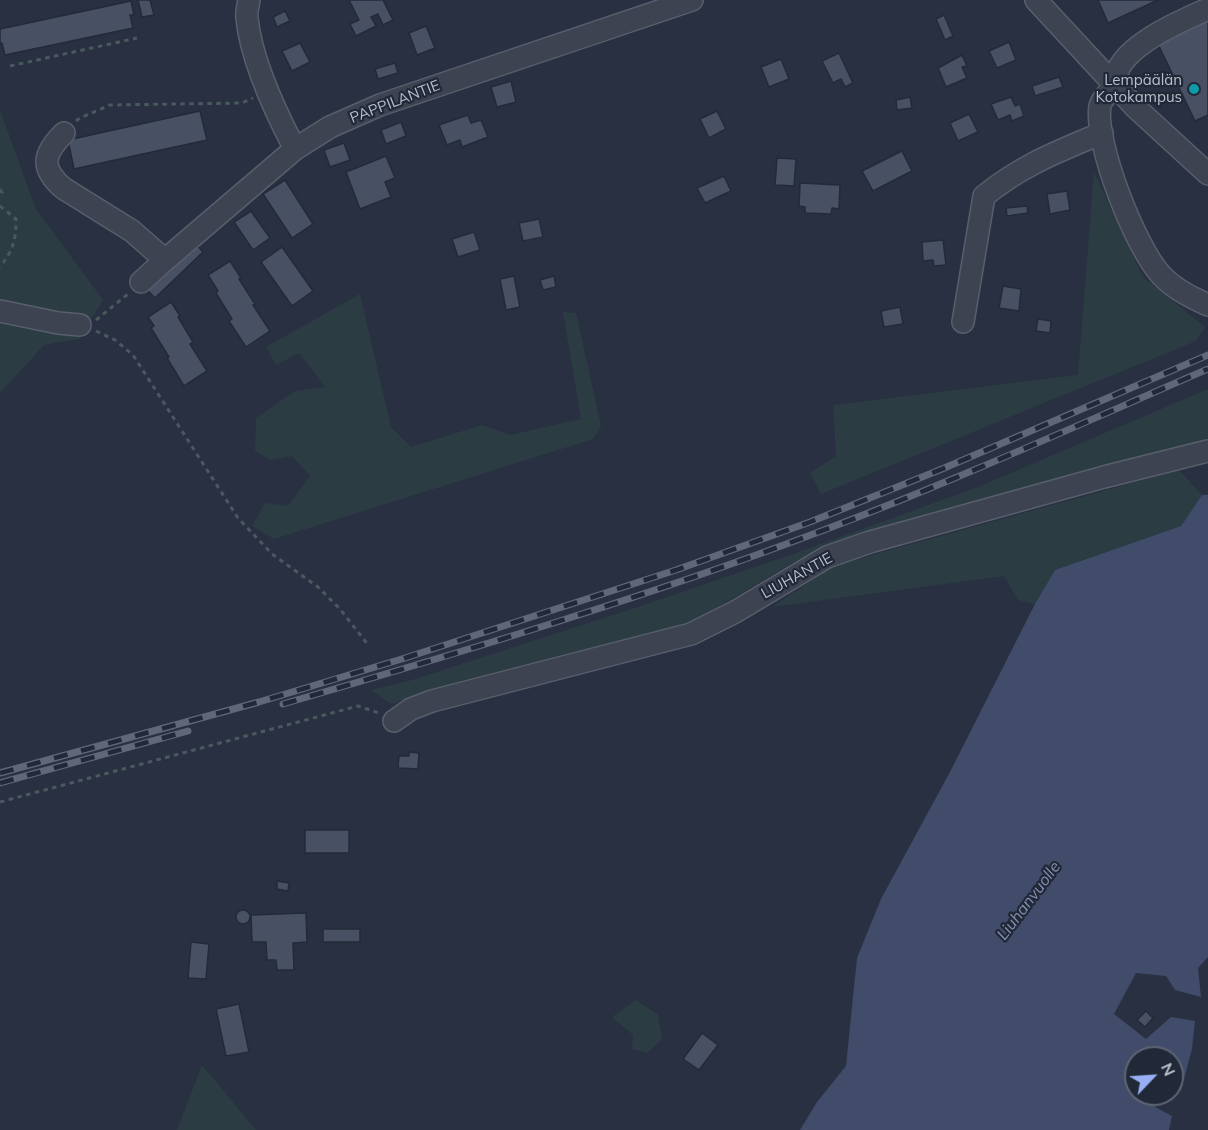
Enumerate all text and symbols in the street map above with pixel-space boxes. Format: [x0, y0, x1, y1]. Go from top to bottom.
place label: Lempäälän Kotokampus [1096, 71, 1182, 106]
street label: PAPPILANTIE [347, 77, 443, 127]
marker: Lempäälän Kotokampus [1187, 82, 1201, 96]
street label: LIUHANTIE [758, 549, 836, 603]
water label: Liuhanvuolle [993, 858, 1065, 944]
north arrow [1124, 1046, 1184, 1106]
text: N [1157, 1060, 1180, 1079]

